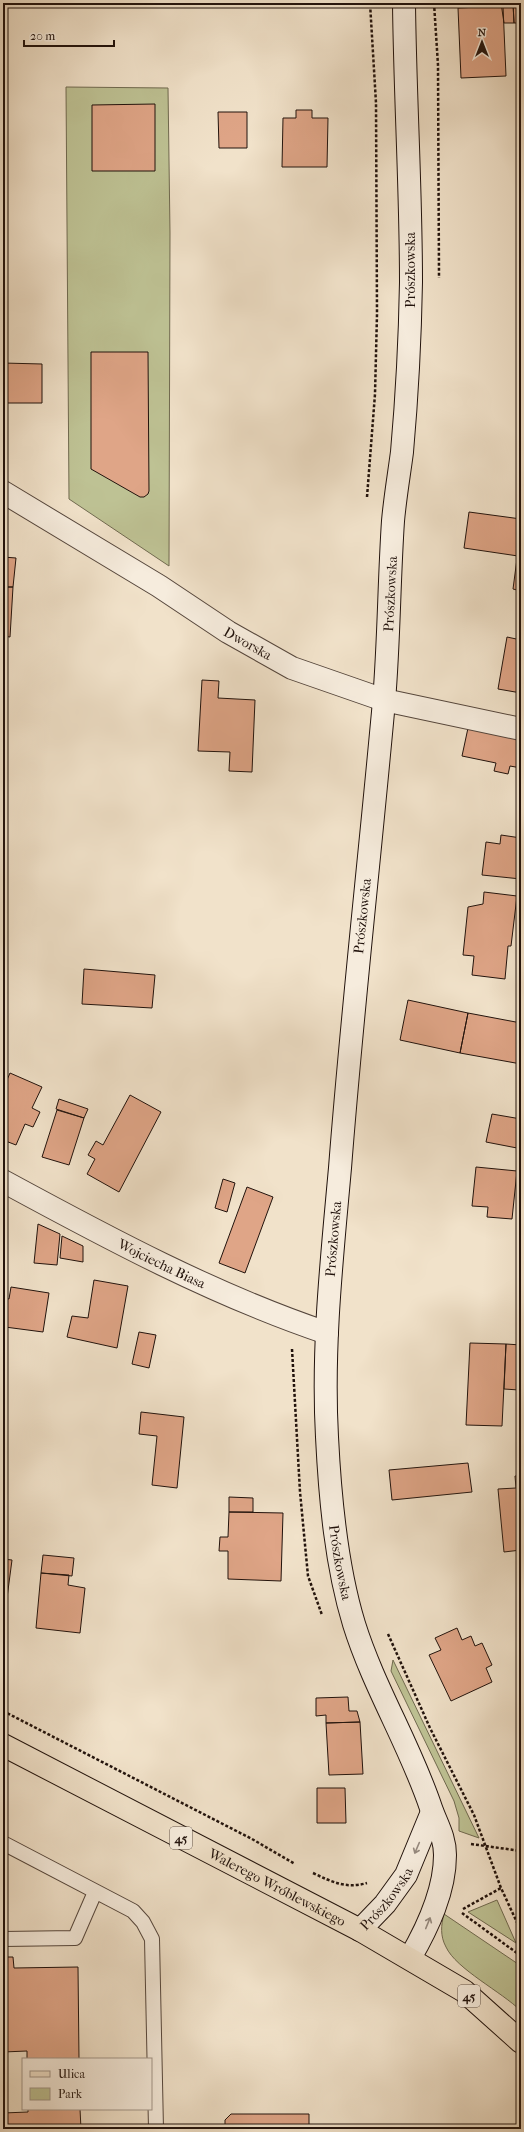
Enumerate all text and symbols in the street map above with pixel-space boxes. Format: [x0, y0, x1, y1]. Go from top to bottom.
scale bar [24, 22, 114, 48]
north arrow [462, 22, 502, 62]
text: N [478, 26, 487, 39]
text: 20 m [30, 29, 55, 43]
street label: Prószkowska [402, 232, 419, 308]
street label: Prószkowska [380, 555, 401, 632]
street label: Dworska [221, 623, 275, 664]
street label: Prószkowska [350, 877, 375, 955]
street label: Prószkowska [322, 1200, 345, 1278]
street label: Wojciecha Biasa [114, 1235, 209, 1293]
street label: Prószkowska [325, 1524, 355, 1602]
road number: 45 [170, 1827, 192, 1849]
one-way arrow [413, 1842, 420, 1854]
street label: Walerego Wróblewskiego [205, 1845, 349, 1930]
street label: Prószkowska [356, 1865, 417, 1934]
one-way arrow [424, 1918, 432, 1930]
road number: 45 [458, 1985, 480, 2007]
legend [22, 2058, 152, 2110]
text: Ulica [58, 2067, 85, 2081]
text: Park [58, 2087, 83, 2101]

